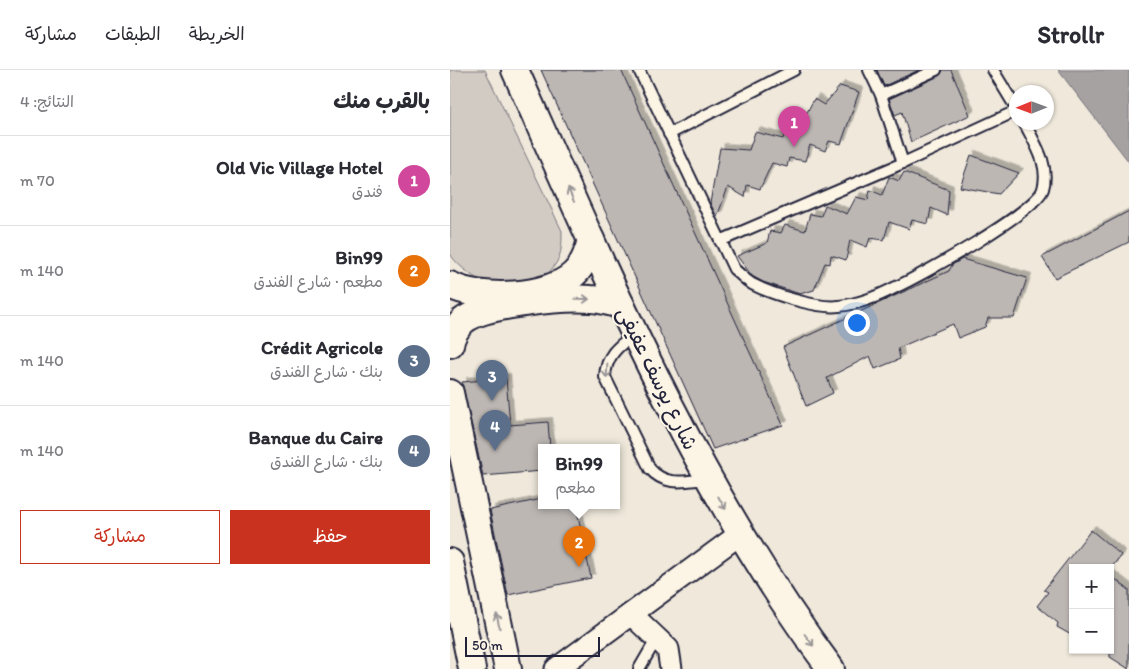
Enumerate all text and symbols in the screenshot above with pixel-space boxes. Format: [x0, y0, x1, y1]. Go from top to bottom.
text: Strollr [1038, 20, 1104, 49]
text: مشاركة [25, 23, 77, 45]
text: الطبقات [105, 23, 161, 45]
text: الخريطة [189, 23, 245, 45]
north arrow [1009, 85, 1054, 130]
text: بالقرب منك [333, 88, 430, 113]
text: النتائج: 4 [20, 92, 74, 111]
pin: 1 [778, 106, 810, 147]
text: Old Vic Village Hotel [216, 156, 383, 179]
text: 70 m [20, 171, 55, 190]
text: 1 [410, 171, 418, 190]
text: فندق [352, 182, 383, 201]
one-way arrow [566, 188, 576, 203]
text: Bin99 [335, 246, 383, 269]
text: 140 m [20, 261, 64, 280]
text: 2 [410, 261, 418, 280]
text: مطعم · شارع الفندق [253, 272, 383, 291]
one-way arrow [574, 294, 590, 304]
street label: شارع يوسف عفيفى [610, 302, 704, 455]
your location [844, 310, 870, 336]
text: Crédit Agricole [261, 336, 383, 359]
text: 140 m [20, 351, 64, 370]
text: 3 [410, 351, 418, 370]
pin: 3 [476, 360, 508, 401]
text: بنك · شارع الفندق [270, 362, 383, 381]
one-way arrow [602, 362, 611, 378]
pin: 4 [479, 410, 511, 451]
text: Banque du Caire [248, 426, 383, 449]
text: 140 m [20, 441, 64, 460]
text: 4 [409, 441, 419, 460]
popup [538, 444, 620, 509]
text: بنك · شارع الفندق [270, 452, 383, 471]
text: Bin99 [555, 452, 603, 475]
text: مطعم [555, 478, 596, 497]
one-way arrow [717, 495, 727, 510]
button: مشاركة [20, 510, 220, 564]
button: حفظ [230, 510, 430, 564]
pin: 2 [563, 526, 595, 567]
map controls [1069, 564, 1114, 654]
button: + [1069, 564, 1114, 609]
button: − [1069, 609, 1114, 654]
one-way arrow [493, 614, 502, 630]
one-way arrow [804, 633, 814, 647]
scale bar [465, 634, 600, 657]
text: 50 m [472, 637, 503, 654]

